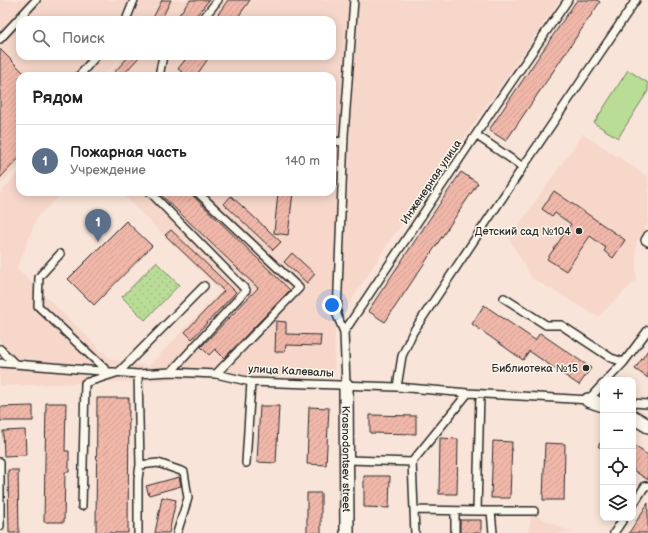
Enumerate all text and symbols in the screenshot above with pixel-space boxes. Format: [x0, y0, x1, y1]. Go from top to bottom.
search box [16, 16, 336, 60]
icon: search [30, 27, 52, 49]
text: Поиск [62, 29, 105, 48]
text: Рядом [32, 88, 83, 108]
street label: Инженерная улица [398, 137, 464, 227]
text: Пожарная часть [70, 143, 187, 162]
text: 1 [42, 153, 48, 169]
text: 140 m [285, 153, 320, 169]
text: Учреждение [70, 162, 146, 178]
pin: 1 [85, 209, 111, 242]
place label: Детский сад №104 [475, 225, 571, 238]
marker: Детский сад №104 [574, 226, 584, 236]
your location [322, 295, 342, 315]
street label: улица Калевалы [248, 362, 334, 380]
place label: Библиотека №15 [492, 362, 578, 375]
marker: Библиотека №15 [581, 363, 591, 373]
map controls [600, 377, 636, 521]
button: + [600, 377, 636, 413]
street label: Krasnodontsev street [340, 406, 353, 513]
button: − [600, 413, 636, 449]
button: locate [600, 449, 636, 485]
button: layers [600, 485, 636, 521]

